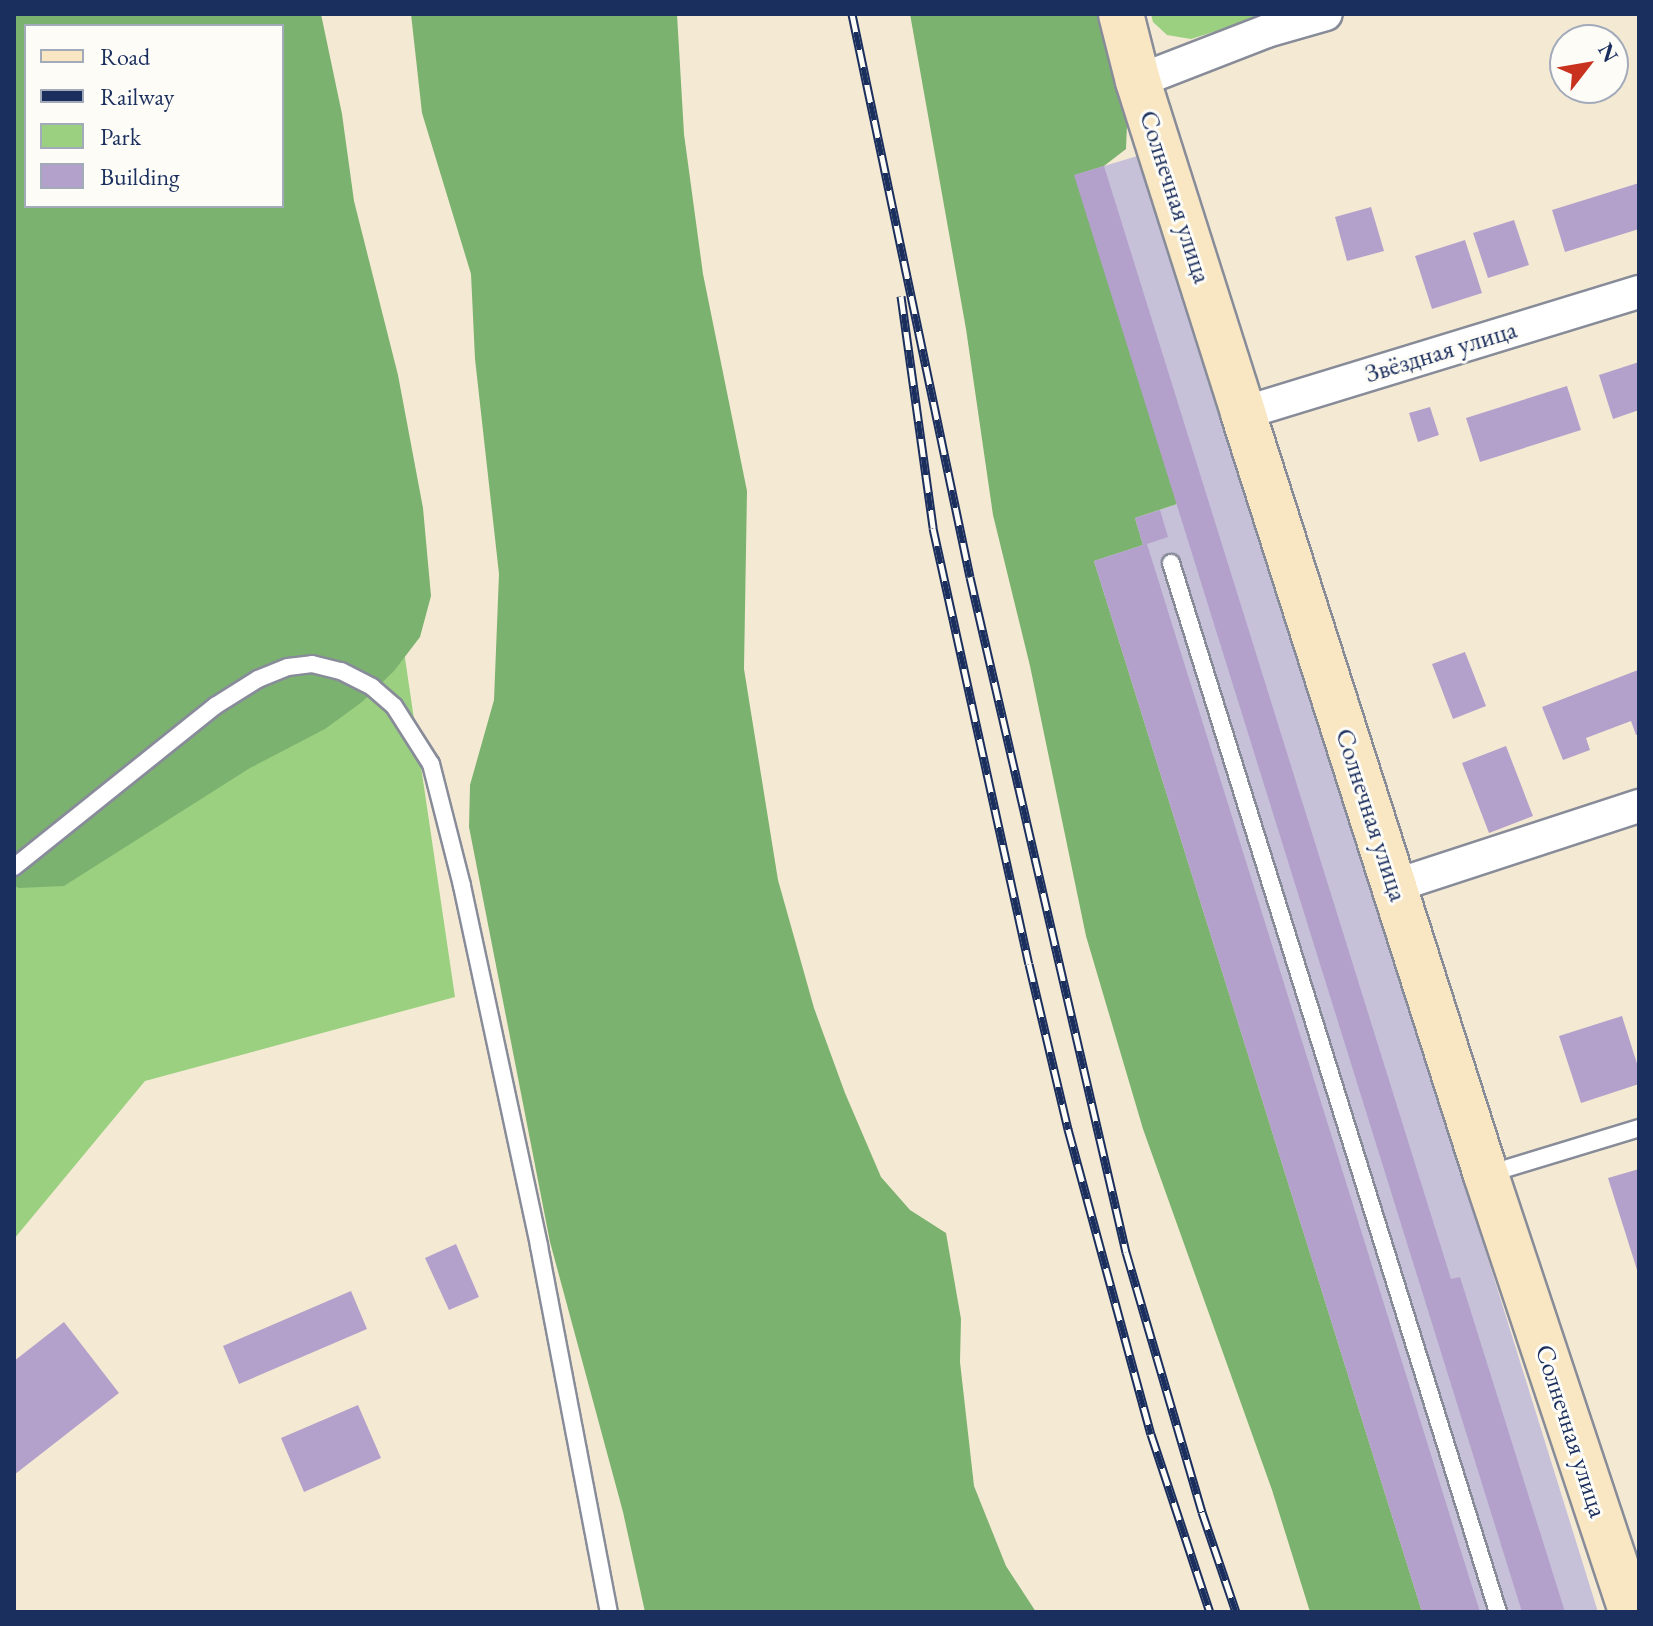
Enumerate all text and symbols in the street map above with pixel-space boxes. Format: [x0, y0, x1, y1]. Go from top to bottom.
legend [24, 24, 284, 208]
north arrow [1549, 24, 1629, 104]
text: N [1591, 37, 1625, 68]
text: Road [100, 41, 150, 72]
text: Railway [100, 81, 174, 112]
street label: Солнечная улица [1132, 107, 1218, 287]
text: Park [100, 121, 141, 152]
text: Building [100, 161, 180, 192]
street label: Звёздная улица [1361, 314, 1521, 390]
street label: Солнечная улица [1328, 725, 1414, 905]
street label: Солнечная улица [1528, 1341, 1614, 1521]

